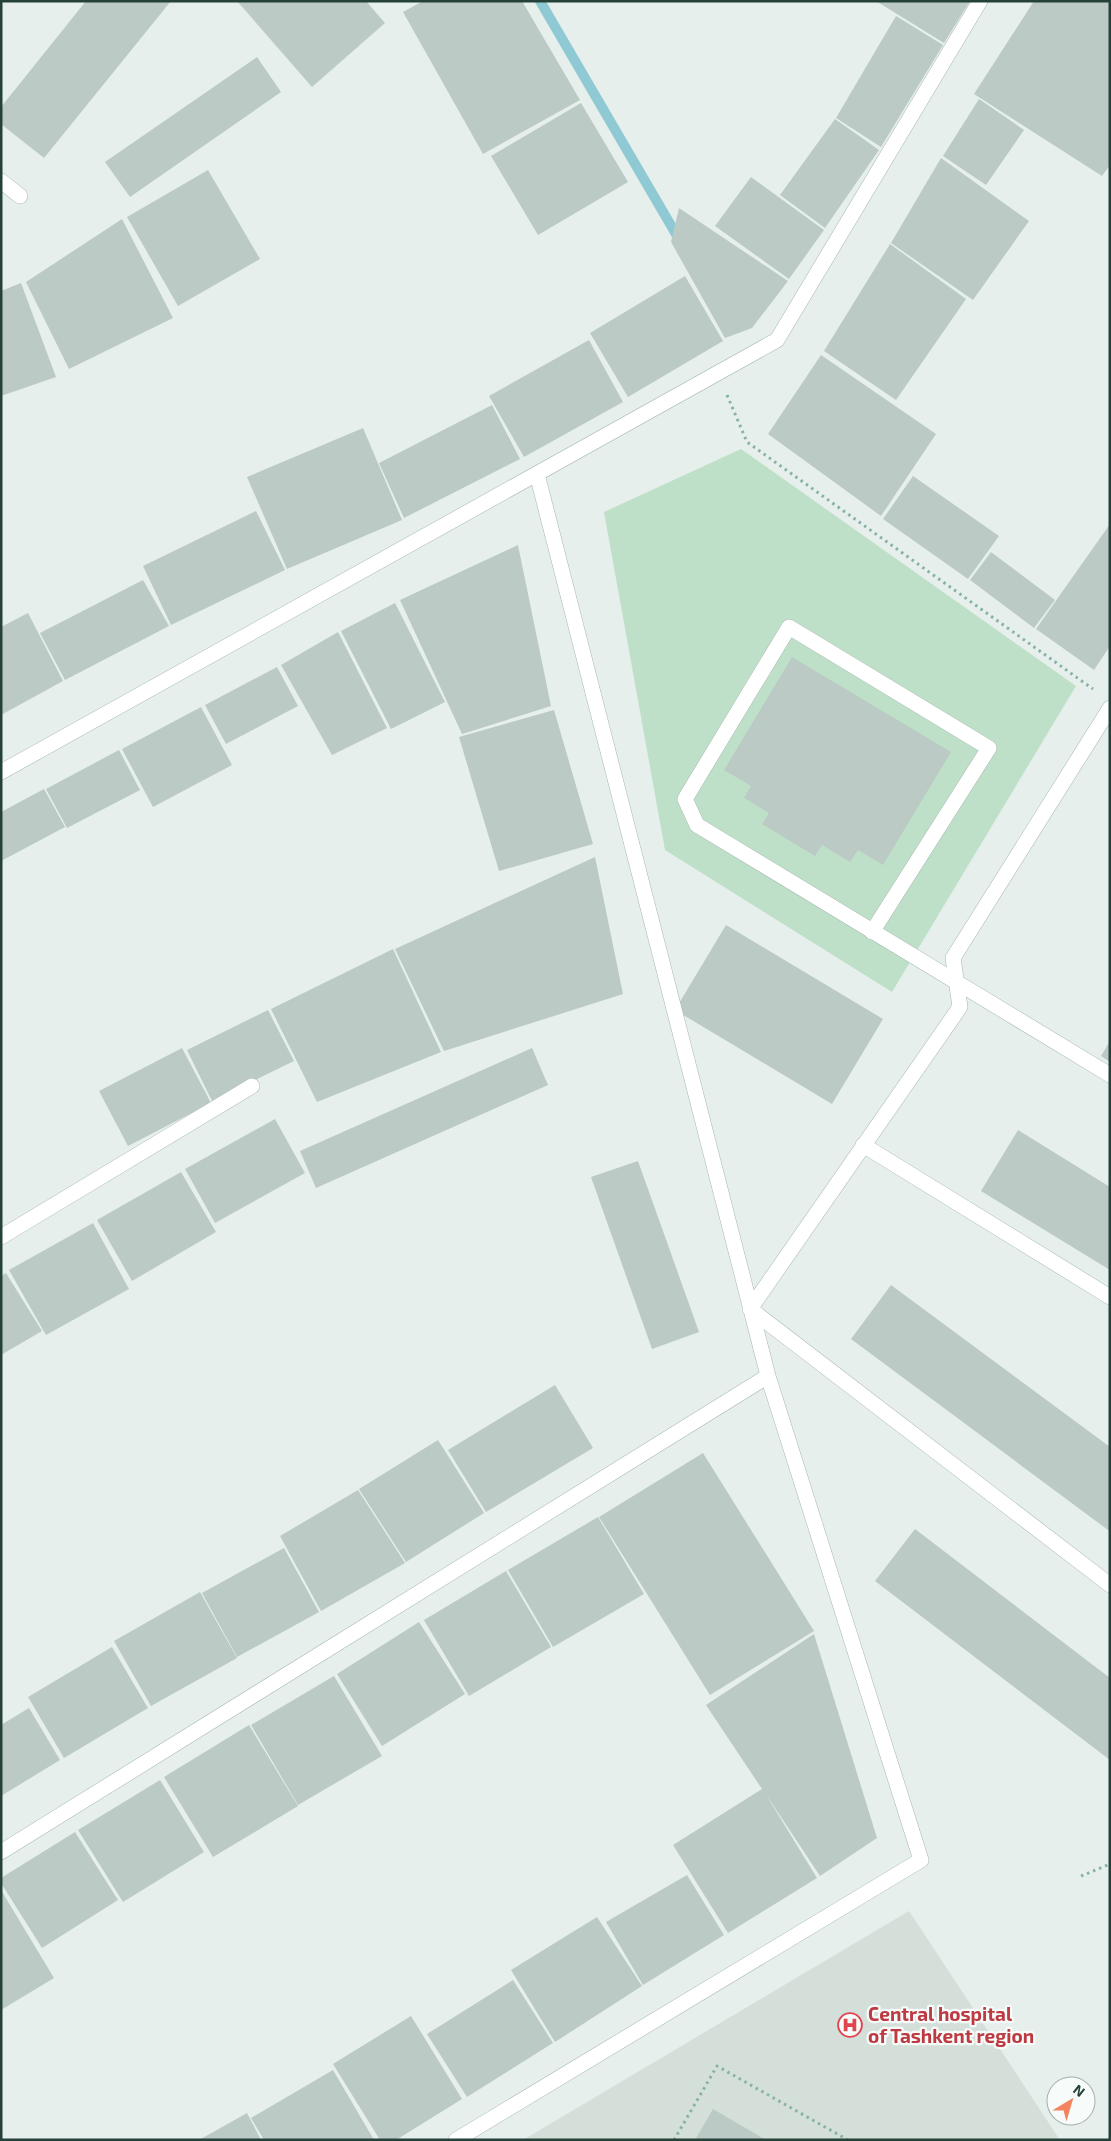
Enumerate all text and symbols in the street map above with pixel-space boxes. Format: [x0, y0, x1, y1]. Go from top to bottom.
place label: Central hospital of Tashkent region [868, 2002, 1034, 2047]
hospital icon: Central hospital of Tashkent region [837, 2012, 863, 2038]
north arrow [1046, 2076, 1096, 2126]
text: N [1070, 2081, 1089, 2100]

